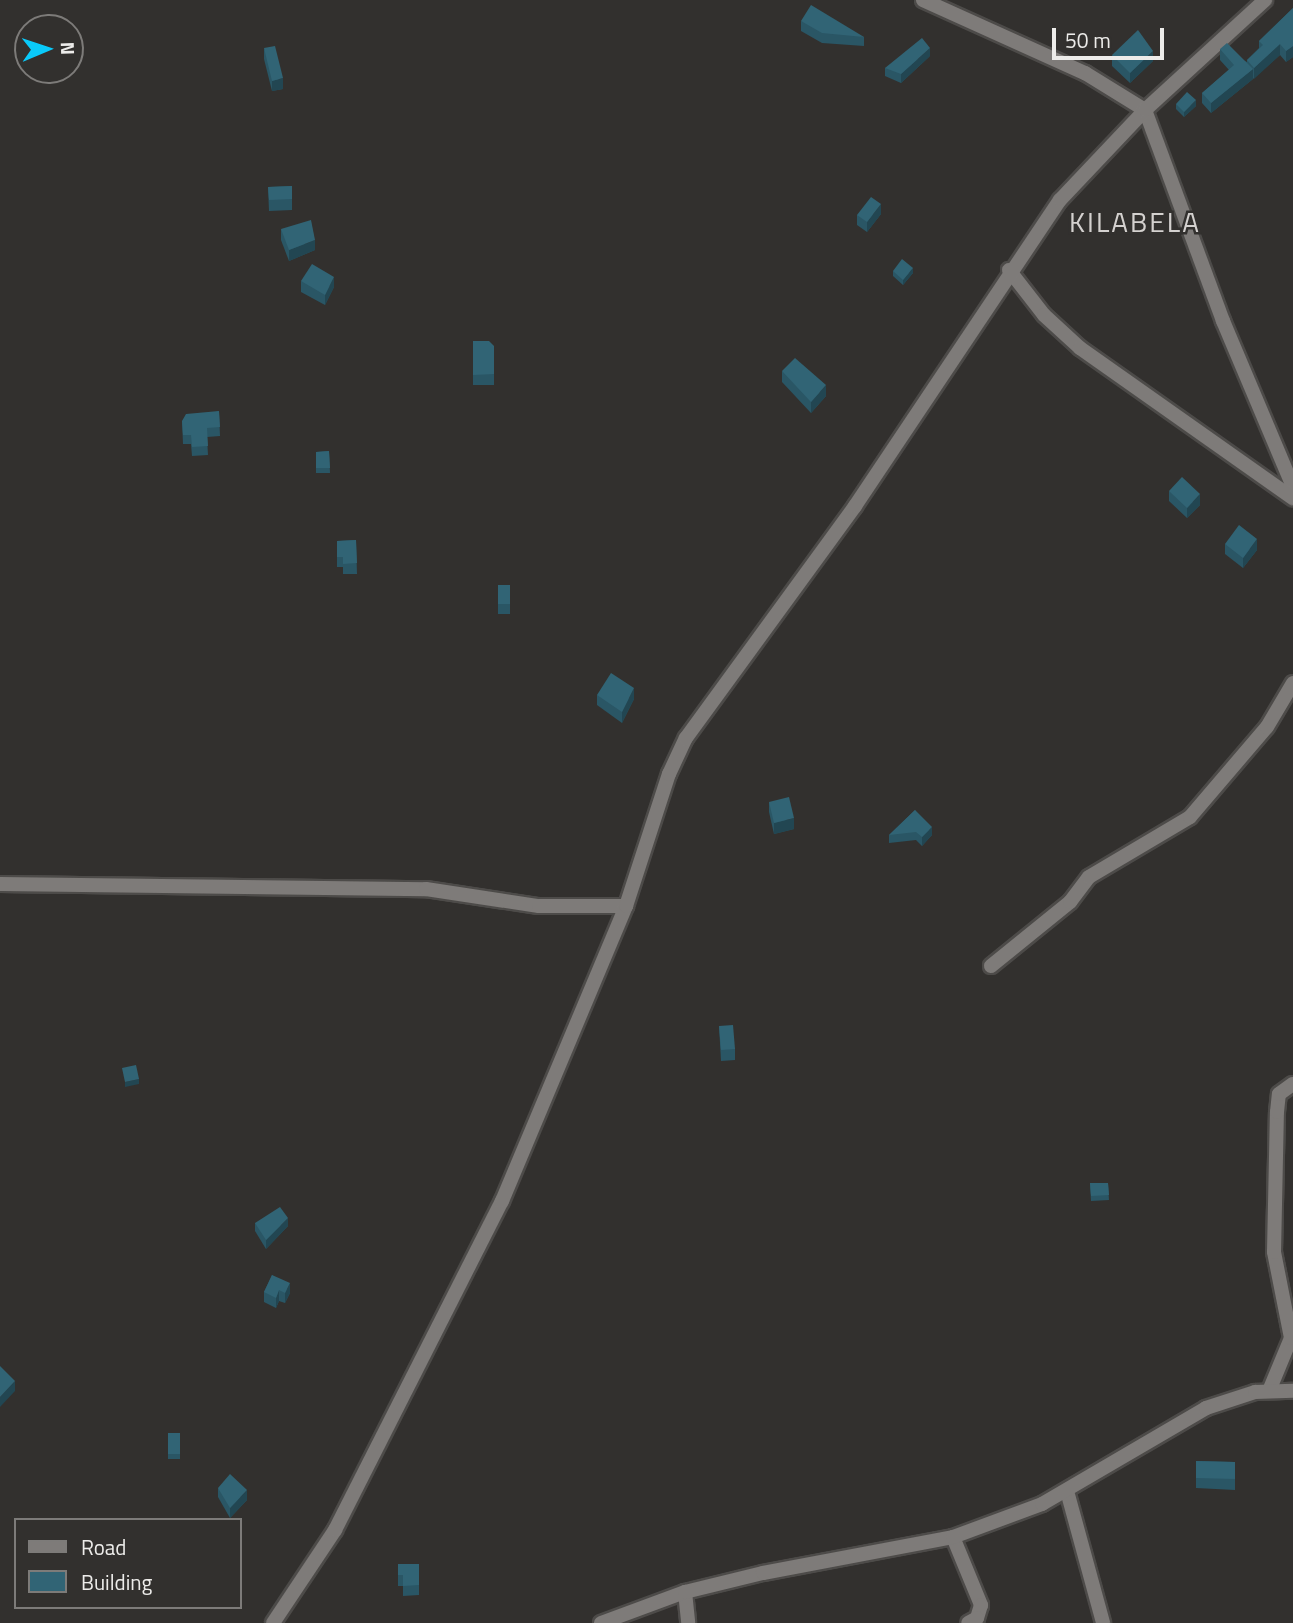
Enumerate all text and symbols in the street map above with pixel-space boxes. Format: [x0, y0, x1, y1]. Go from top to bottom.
north arrow [14, 14, 84, 84]
scale bar [1055, 14, 1167, 58]
text: 50 m [1065, 24, 1111, 56]
text: N [54, 41, 83, 55]
district label: KILABELA [1070, 205, 1200, 239]
legend [14, 1518, 242, 1609]
text: Road [81, 1531, 126, 1563]
text: Building [81, 1566, 152, 1598]

